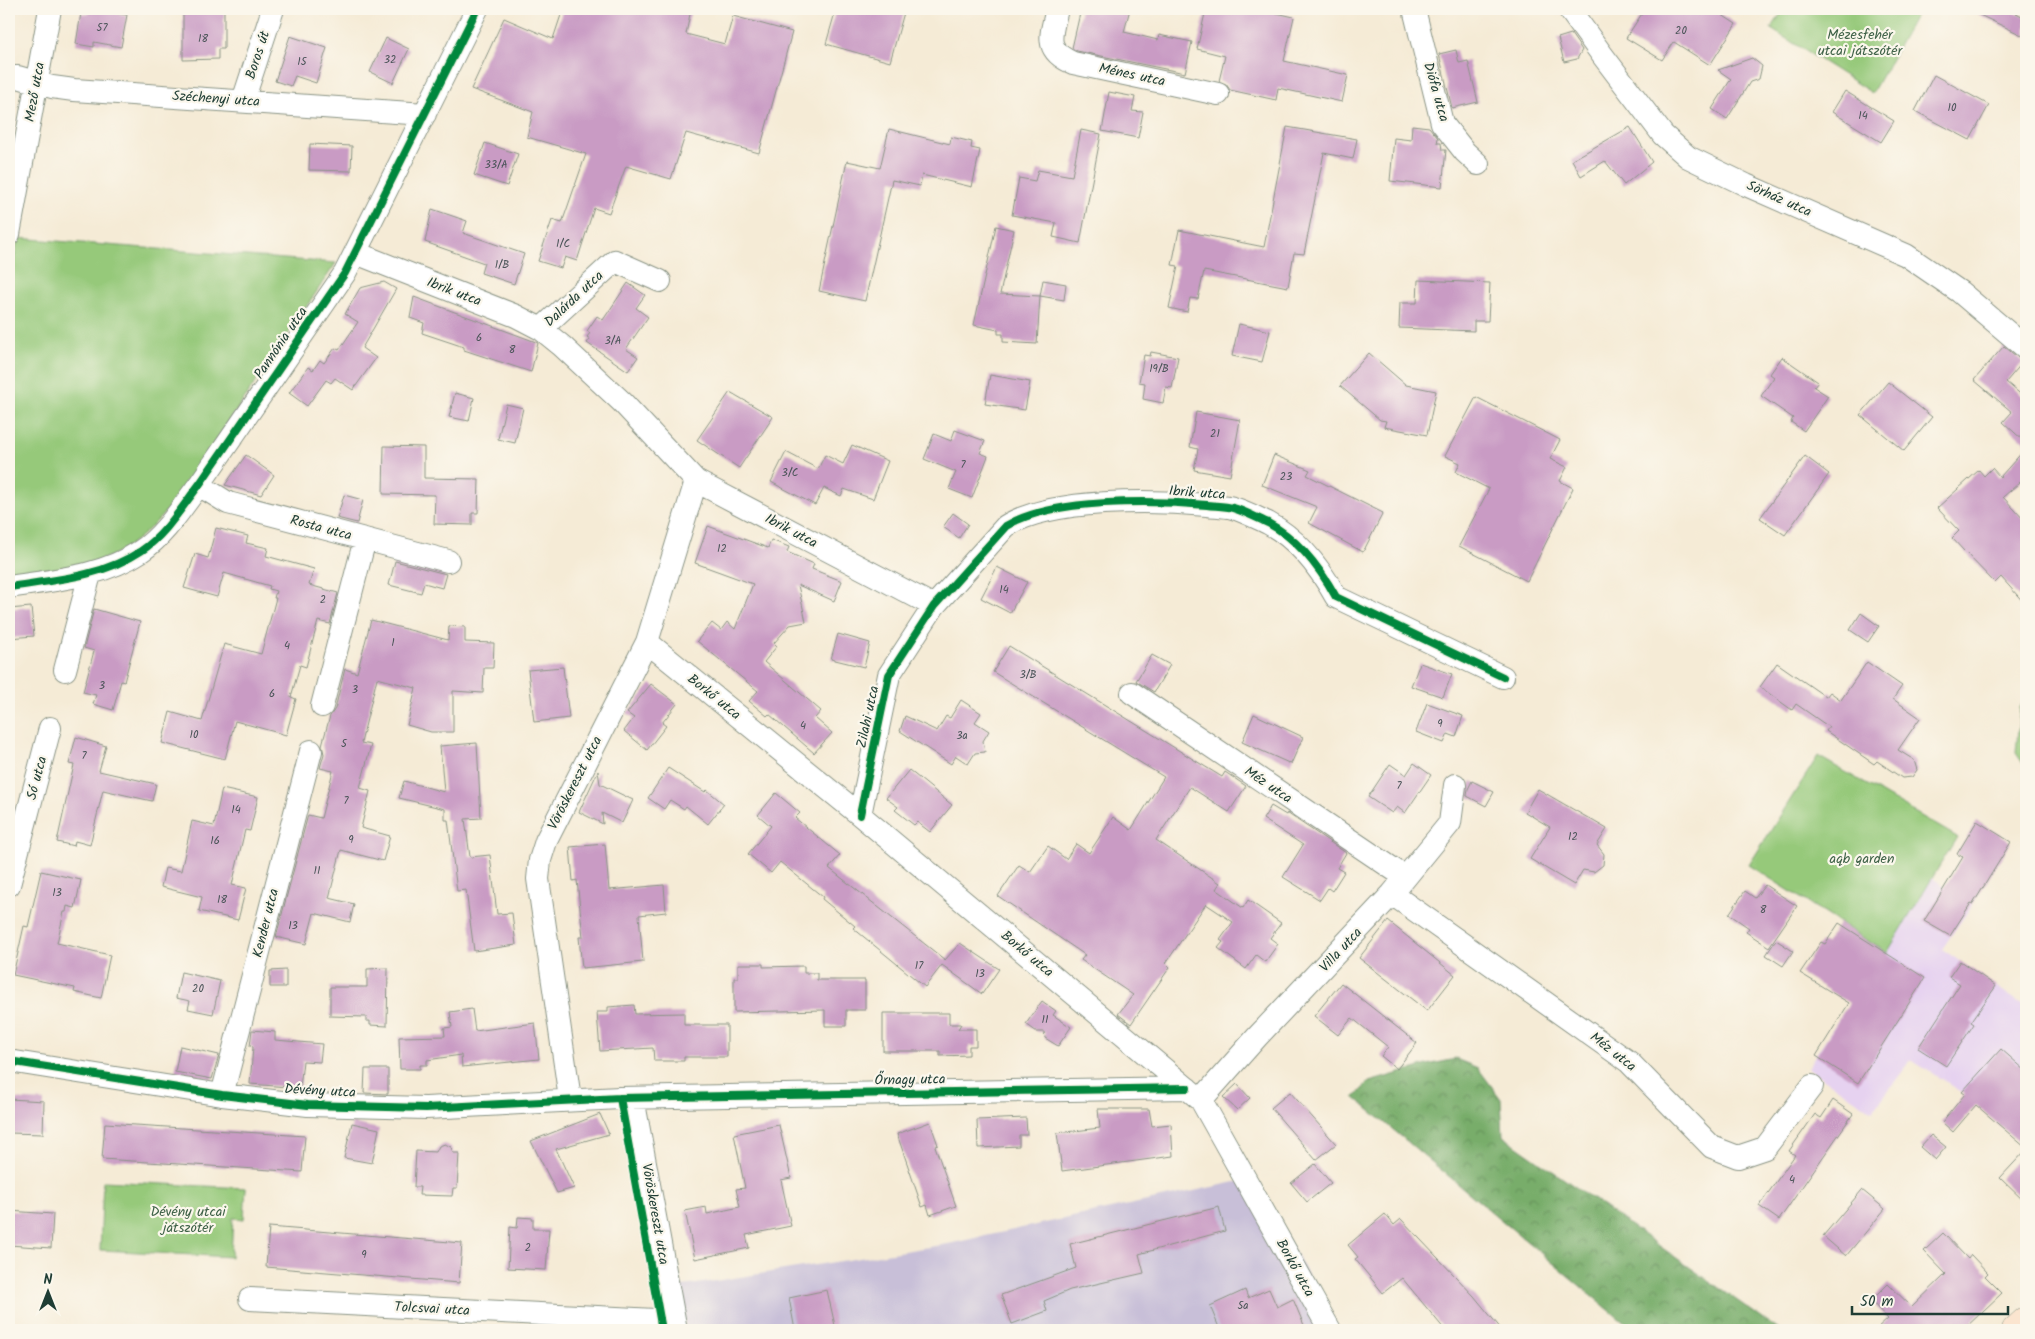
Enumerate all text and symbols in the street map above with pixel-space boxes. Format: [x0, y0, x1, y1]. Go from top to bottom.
house number: 57 [97, 19, 108, 37]
house number: 20 [1675, 22, 1687, 40]
park label: Mézesfehér utcai játszótér [1818, 24, 1903, 62]
street label: Boros út [240, 27, 276, 82]
house number: 18 [198, 30, 208, 48]
house number: 32 [384, 51, 396, 69]
house number: 15 [297, 53, 308, 71]
street label: Ménes utca [1097, 57, 1167, 93]
street label: Mező utca [19, 60, 51, 124]
street label: Diófa utca [1417, 60, 1455, 124]
street label: Széchenyi utca [171, 85, 261, 113]
house number: 10 [1948, 99, 1957, 117]
house number: 14 [1858, 107, 1868, 125]
house number: 33/A [484, 156, 508, 174]
street label: Sörház utca [1743, 175, 1815, 223]
house number: 1/C [556, 235, 570, 253]
house number: 1/B [495, 256, 509, 274]
street label: Dalárda utca [539, 266, 609, 332]
street label: Ibrik utca [424, 272, 484, 312]
street label: Pannónia utca [249, 302, 313, 384]
house number: 6 [476, 329, 482, 347]
house number: 3/A [605, 332, 622, 350]
house number: 8 [509, 341, 516, 359]
house number: 19/B [1149, 360, 1169, 378]
house number: 21 [1210, 425, 1220, 443]
house number: 7 [960, 456, 966, 474]
house number: 3/C [782, 464, 799, 482]
house number: 23 [1280, 468, 1292, 486]
street label: Ibrik utca [1168, 480, 1226, 506]
street label: Ibrik utca [761, 508, 821, 554]
street label: Rosta utca [288, 509, 354, 547]
house number: 12 [717, 540, 727, 558]
house number: 14 [999, 581, 1009, 599]
house number: 2 [320, 591, 326, 609]
house number: 1 [391, 634, 395, 652]
house number: 4 [284, 637, 290, 655]
house number: 3/B [1019, 666, 1037, 684]
street label: Borkő utca [682, 669, 746, 725]
house number: 3 [99, 677, 105, 695]
house number: 3 [352, 681, 358, 699]
street label: Zilahi utca [851, 684, 885, 750]
house number: 6 [269, 685, 275, 703]
house number: 9 [1437, 715, 1443, 733]
house number: 4 [800, 717, 806, 735]
house number: 10 [190, 726, 199, 744]
house number: 3a [956, 727, 968, 745]
street label: Vöröskereszt utca [542, 732, 608, 834]
house number: 5 [341, 735, 348, 753]
house number: 7 [81, 747, 87, 765]
street label: Só utca [21, 754, 53, 802]
street label: Méz utca [1240, 761, 1296, 809]
house number: 7 [1396, 777, 1402, 795]
house number: 7 [343, 792, 349, 810]
house number: 14 [231, 801, 241, 819]
house number: 12 [1568, 828, 1578, 846]
house number: 9 [348, 831, 354, 849]
house number: 16 [210, 832, 220, 850]
park label: aqb garden [1830, 848, 1894, 870]
house number: 11 [314, 862, 320, 880]
house number: 13 [52, 884, 62, 902]
street label: Kender utca [247, 886, 285, 960]
house number: 18 [217, 891, 227, 909]
house number: 8 [1760, 901, 1767, 919]
house number: 13 [288, 917, 298, 935]
street label: Villa utca [1314, 922, 1368, 978]
street label: Borkő utca [996, 925, 1058, 983]
house number: 17 [915, 957, 924, 975]
house number: 13 [975, 965, 985, 983]
house number: 20 [192, 980, 204, 998]
house number: 11 [1042, 1011, 1048, 1029]
street label: Méz utca [1585, 1027, 1641, 1077]
street label: Őrnagy utca [874, 1068, 946, 1092]
street label: Dévény utca [284, 1078, 356, 1104]
street label: Vöröskereszt utca [635, 1162, 675, 1266]
house number: 4 [1789, 1171, 1795, 1189]
park label: Dévény utcai játszótér [150, 1201, 226, 1239]
street label: Borkő utca [1270, 1235, 1320, 1301]
house number: 2 [525, 1239, 531, 1257]
house number: 9 [361, 1246, 367, 1264]
north arrow [22, 1266, 72, 1316]
text: N [44, 1269, 53, 1291]
scale bar [1852, 1284, 2009, 1316]
text: 50 m [1860, 1290, 1894, 1314]
street label: Tolcsvai utca [394, 1296, 470, 1322]
house number: 5a [1237, 1297, 1249, 1315]

